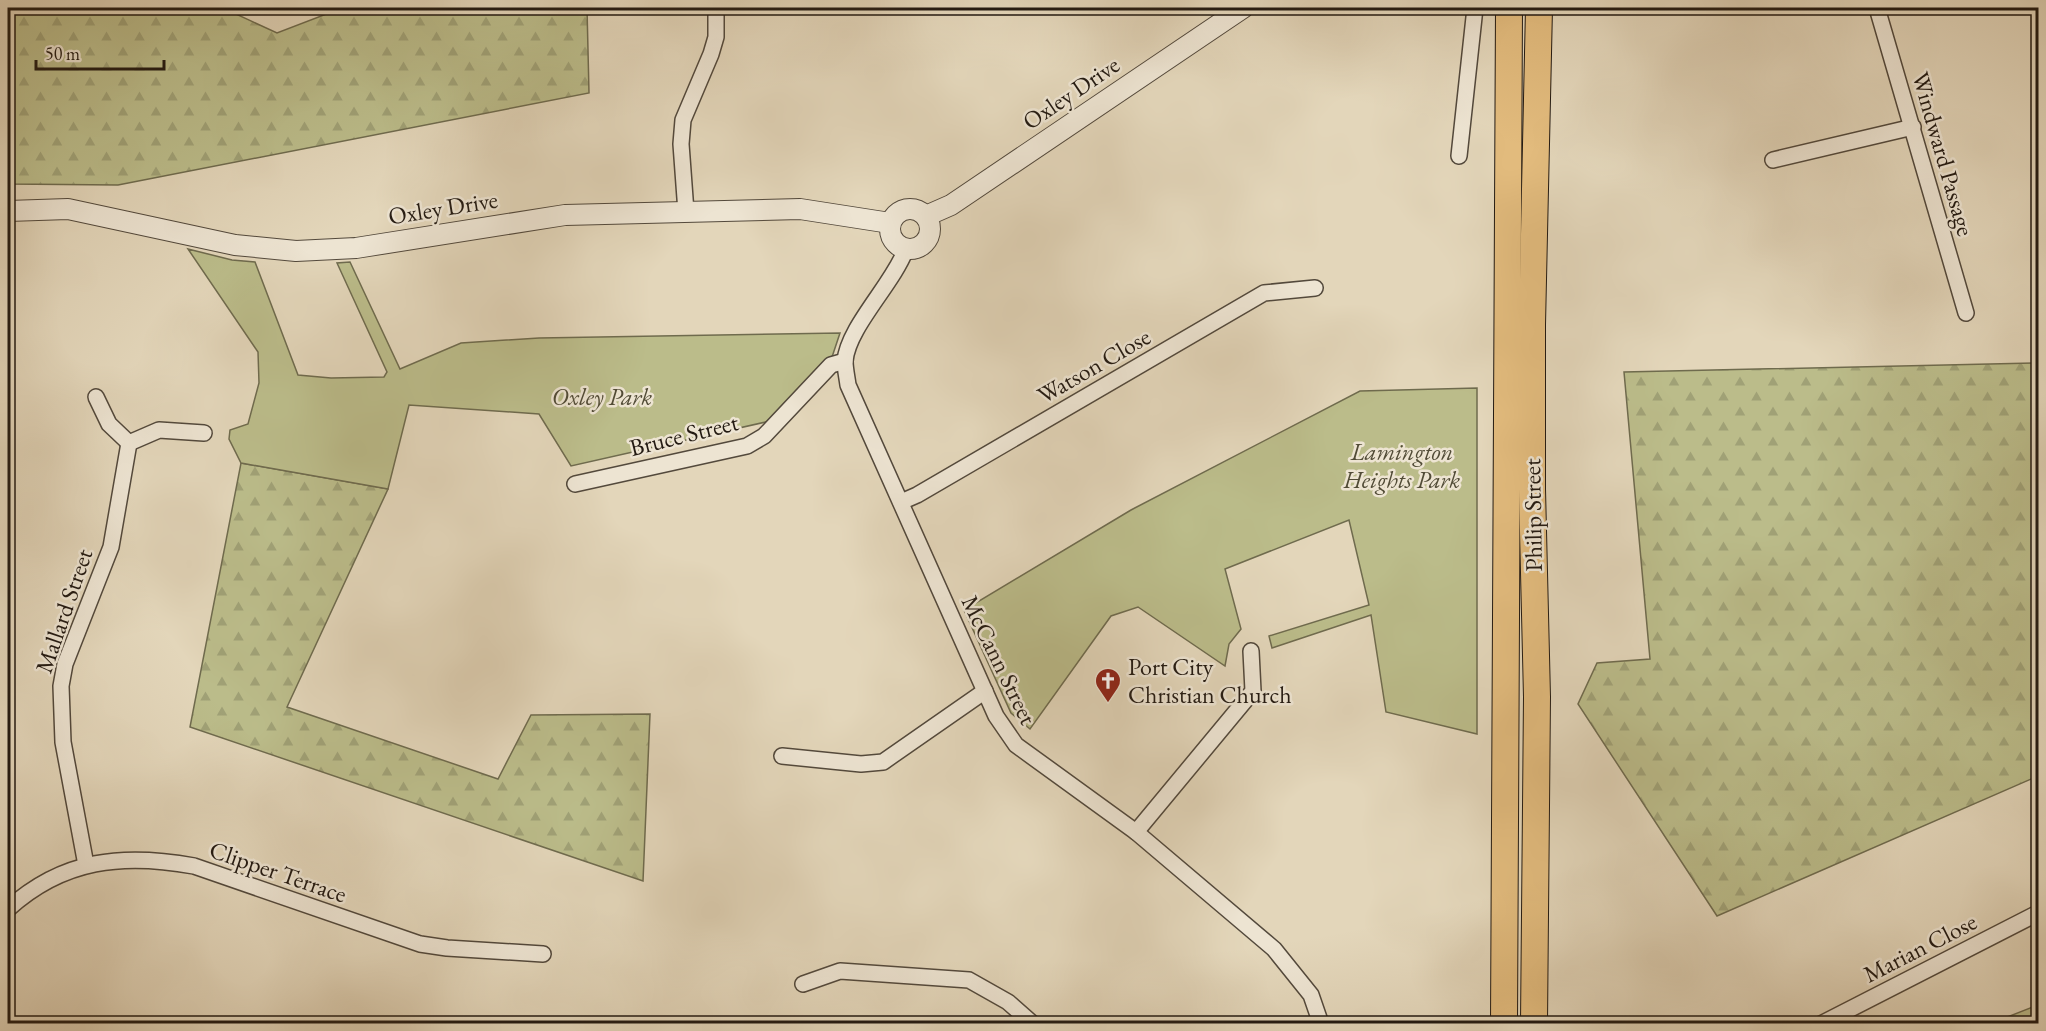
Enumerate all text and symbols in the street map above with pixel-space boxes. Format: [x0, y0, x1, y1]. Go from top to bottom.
scale bar [36, 33, 164, 71]
text: 50 m [45, 42, 80, 65]
street label: Oxley Drive [1016, 49, 1125, 136]
street label: Windward Passage [1905, 68, 1982, 240]
street label: Oxley Drive [386, 184, 500, 231]
street label: Watson Close [1032, 321, 1156, 410]
park label: Oxley Park [552, 381, 652, 412]
street label: Bruce Street [626, 406, 742, 463]
park label: Lamington Heights Park [1343, 436, 1460, 495]
street label: Philip Street [1516, 458, 1549, 572]
street label: Mallard Street [28, 544, 99, 677]
street label: McCann Street [955, 590, 1044, 730]
place label: Port City Christian Church [1128, 651, 1292, 710]
church icon: Port City Christian Church [1093, 666, 1123, 704]
street label: Clipper Terrace [206, 834, 351, 909]
street label: Marian Close [1858, 906, 1982, 989]

